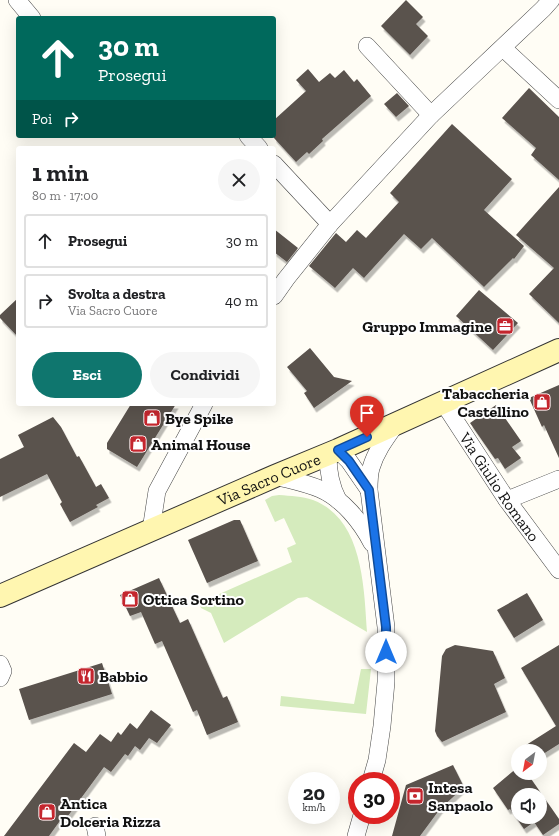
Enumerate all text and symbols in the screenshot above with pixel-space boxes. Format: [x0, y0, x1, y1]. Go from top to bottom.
text: 30 m [98, 30, 159, 63]
icon: ahead [32, 32, 84, 84]
text: Prosegui [98, 64, 166, 86]
icon: right [60, 108, 82, 130]
text: Poi [32, 110, 52, 128]
text: 1 min [32, 158, 89, 187]
button: close [218, 159, 260, 201]
text: 80 m · 17:00 [32, 188, 98, 203]
icon: ahead [34, 230, 56, 252]
text: Prosegui [68, 232, 127, 250]
text: 30 m [226, 232, 258, 250]
text: Svolta a destra [68, 285, 166, 303]
icon: right [34, 290, 56, 312]
text: 40 m [225, 292, 258, 310]
text: Via Sacro Cuore [68, 303, 157, 318]
office icon: Gruppo Immagine [495, 316, 515, 336]
place label: Gruppo Immagine [362, 317, 492, 336]
button: Esci [32, 352, 142, 398]
button: Condividi [150, 352, 260, 398]
place label: Tabaccheria Castellino [442, 384, 530, 421]
shop icon: Tabaccheria Castellino [532, 392, 552, 412]
pin [350, 396, 384, 437]
icon: arrive [356, 402, 378, 424]
shop icon: Bye Spike [142, 408, 162, 428]
place label: Bye Spike [165, 409, 233, 428]
street label: Via Giulio Romano [455, 428, 544, 545]
shop icon: Animal House [128, 434, 148, 454]
place label: Animal House [151, 435, 251, 454]
street label: Via Sacro Cuore [213, 449, 323, 510]
shop icon: Ottica Sortino [120, 589, 140, 609]
place label: Ottica Sortino [143, 590, 245, 609]
position arrow [365, 631, 407, 673]
restaurant icon: Babbio [76, 666, 96, 686]
place label: Babbio [99, 667, 148, 686]
north arrow [511, 744, 547, 780]
map controls [511, 744, 547, 824]
speed limit sign: 30 [348, 772, 400, 824]
place label: Intesa Sanpaolo [428, 778, 494, 815]
text: 20 [303, 781, 325, 805]
bank icon: Intesa Sanpaolo [405, 786, 425, 806]
button: sound [511, 788, 547, 824]
place label: Antica Dolceria Rizza [60, 794, 161, 831]
shop icon: Antica Dolceria Rizza [37, 802, 57, 822]
text: km/h [303, 802, 325, 814]

